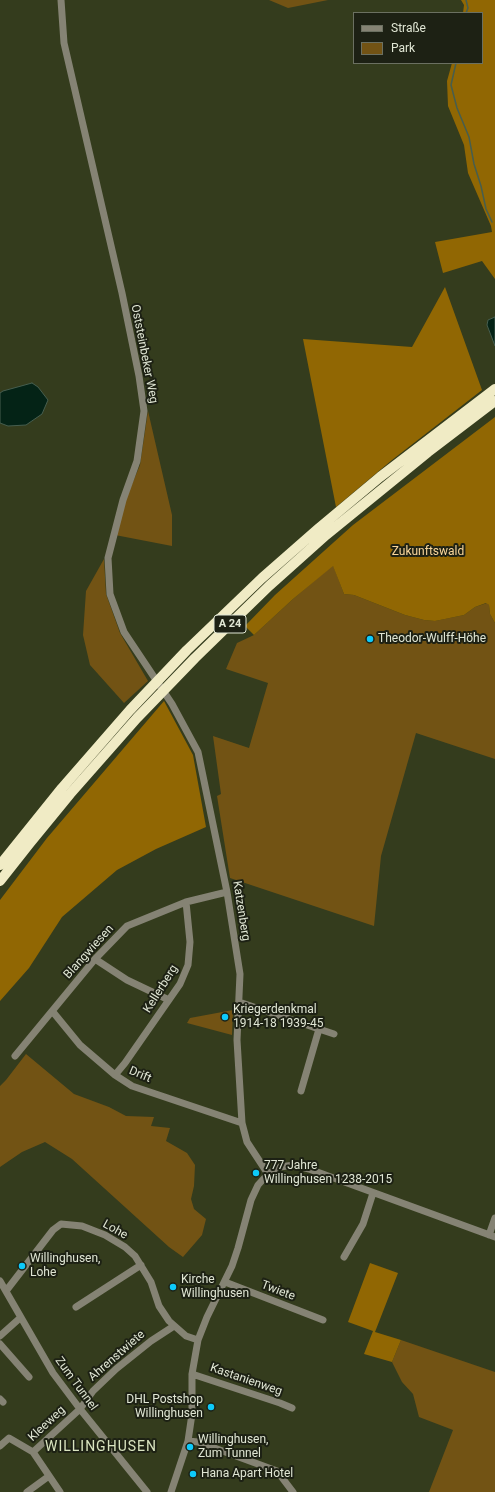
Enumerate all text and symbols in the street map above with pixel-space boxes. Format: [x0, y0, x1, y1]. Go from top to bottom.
legend [353, 12, 483, 64]
text: Straße [391, 21, 426, 35]
text: Park [391, 41, 415, 55]
street label: Oststeinbeker Weg [127, 303, 161, 405]
park label: Zukunftswald [392, 545, 464, 559]
road number: A 24 [214, 615, 246, 633]
place label: Theodor-Wulff-Höhe [378, 632, 486, 646]
marker: Theodor-Wulff-Höhe [365, 634, 375, 644]
street label: Katzenberg [229, 880, 253, 942]
street label: Blangwiesen [61, 922, 117, 982]
street label: Kellerberg [141, 962, 181, 1016]
place label: Kriegerdenkmal 1914-18 1939-45 [233, 1003, 324, 1031]
marker: Kriegerdenkmal 1914-18 1939-45 [220, 1012, 230, 1022]
street label: Drift [127, 1064, 153, 1086]
place label: 777 Jahre Willinghusen 1238-2015 [264, 1159, 392, 1187]
marker: 777 Jahre Willinghusen 1238-2015 [251, 1168, 261, 1178]
street label: Lohe [100, 1217, 130, 1243]
place label: Willinghusen, Lohe [30, 1252, 100, 1280]
marker: Willinghusen, Lohe [17, 1261, 27, 1271]
place label: Kirche Willinghusen [181, 1273, 249, 1301]
street label: Twiete [259, 1278, 297, 1304]
marker: Kirche Willinghusen [168, 1282, 178, 1292]
street label: Ahrenstwiete [86, 1328, 148, 1384]
street label: Zum Tunnel [52, 1354, 100, 1414]
street label: Kastanienweg [208, 1361, 284, 1399]
place label: DHL Postshop Willinghusen [126, 1393, 203, 1421]
marker: DHL Postshop Willinghusen [206, 1402, 216, 1412]
street label: Kleeweg [26, 1403, 68, 1445]
place label: Willinghusen, Zum Tunnel [198, 1433, 268, 1461]
district label: WILLINGHUSEN [45, 1439, 157, 1455]
marker: Willinghusen, Zum Tunnel [185, 1442, 195, 1452]
place label: Hana Apart Hotel [201, 1467, 293, 1481]
marker: Hana Apart Hotel [188, 1469, 198, 1479]

